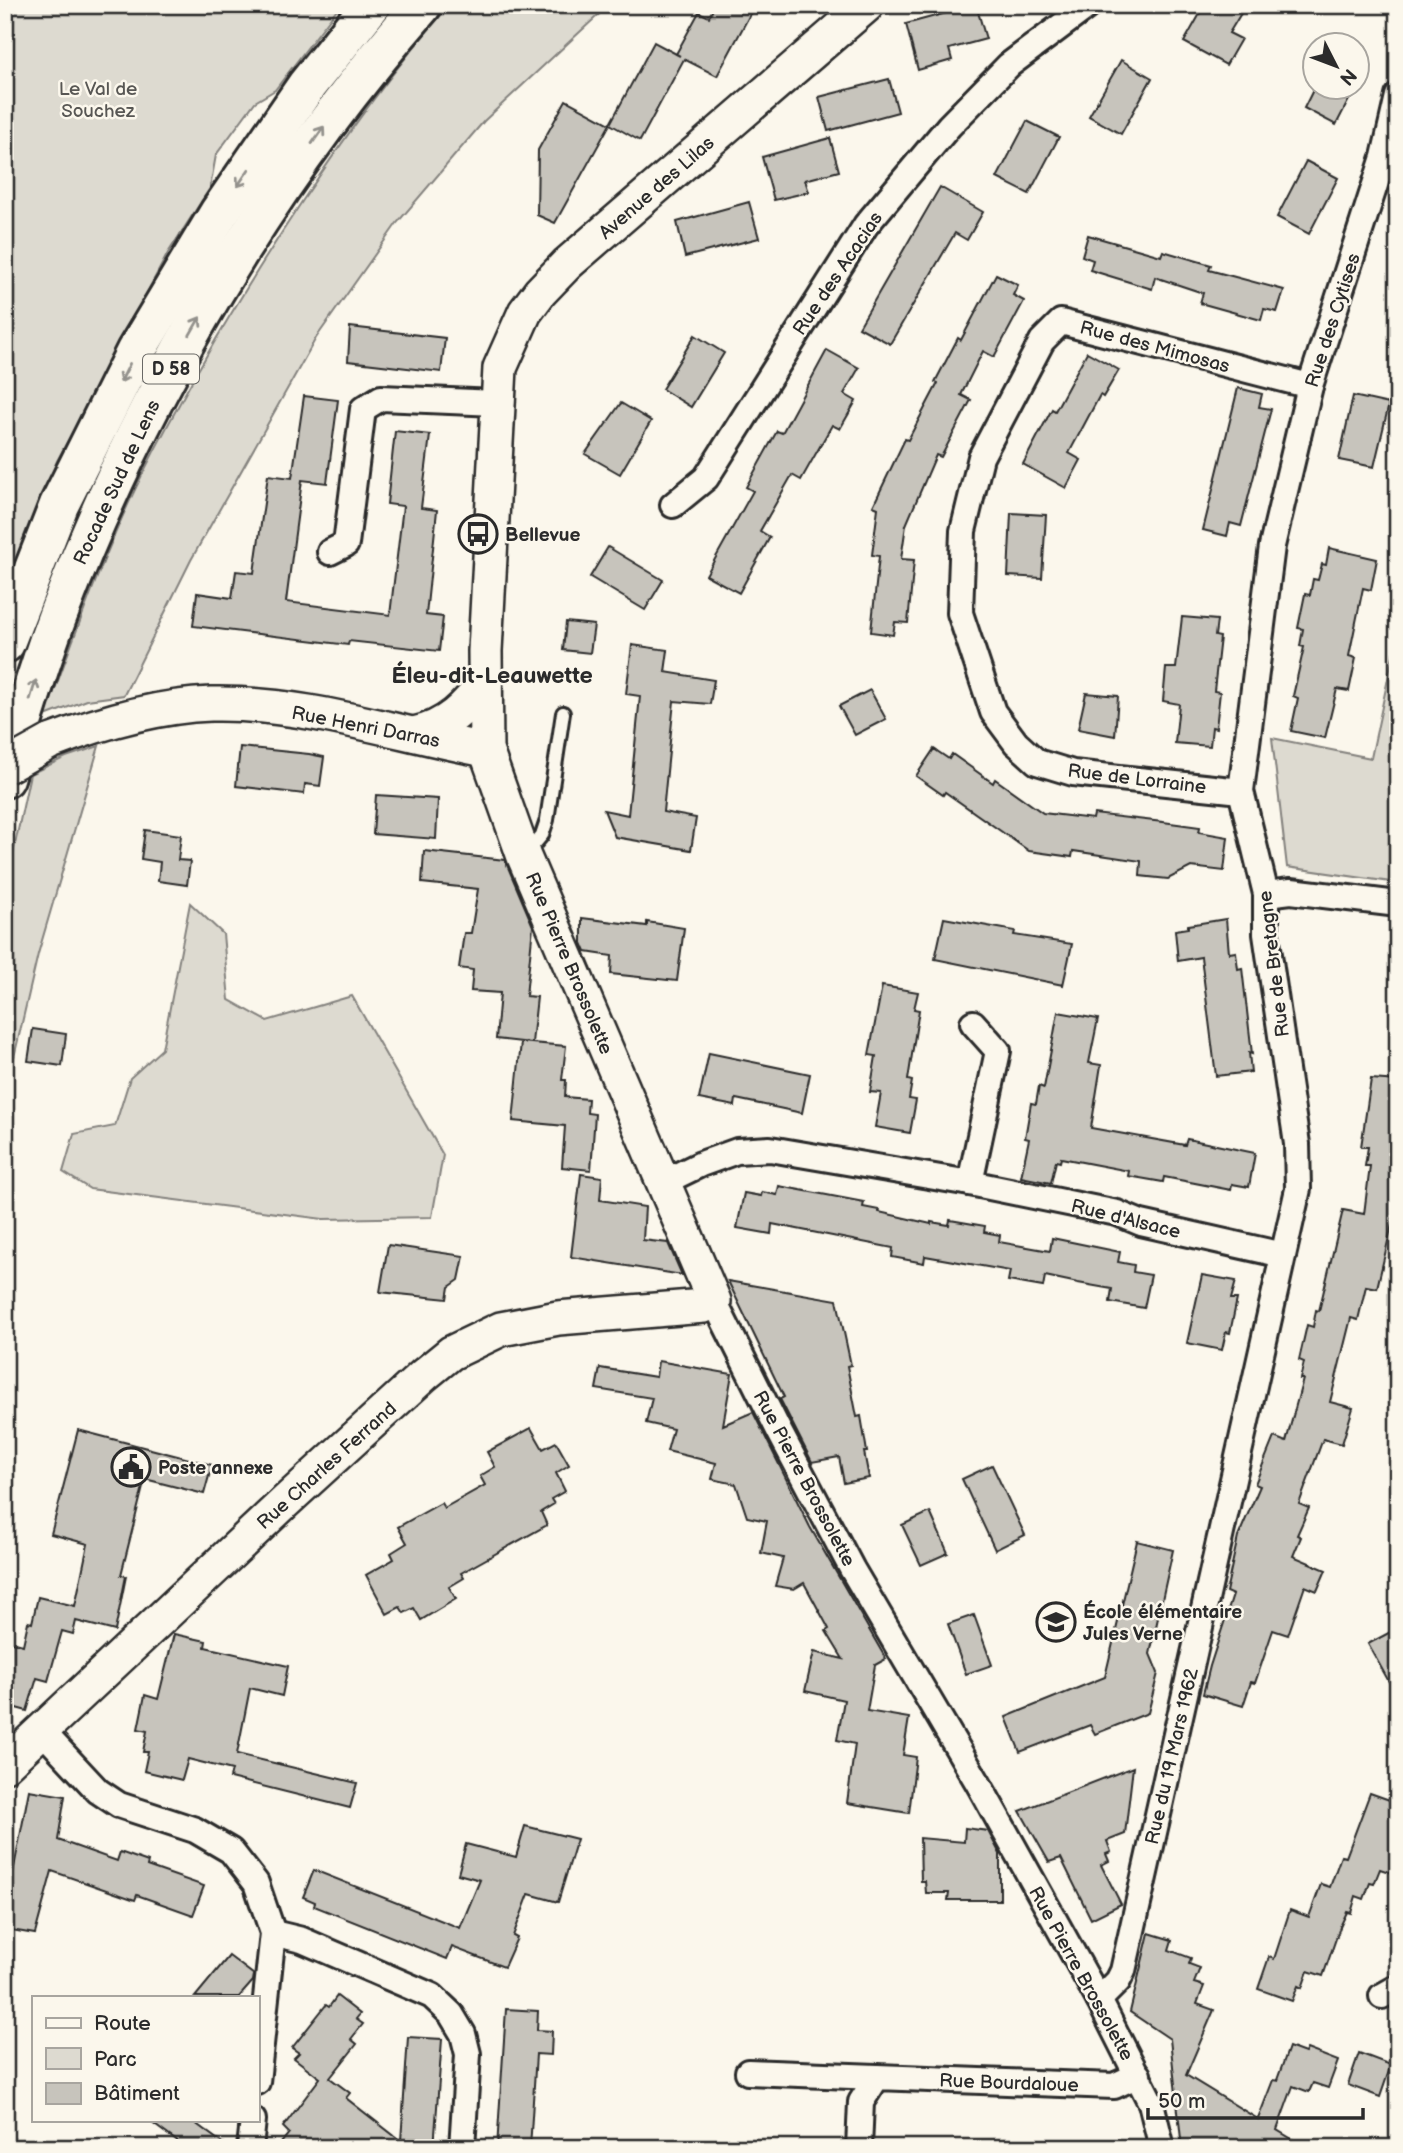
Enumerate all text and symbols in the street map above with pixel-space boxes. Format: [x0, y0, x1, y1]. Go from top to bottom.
north arrow [1302, 32, 1372, 102]
text: N [1334, 63, 1361, 89]
park label: Le Val de Souchez [59, 78, 137, 123]
one-way arrow [311, 126, 325, 145]
street label: Avenue des Lilas [595, 132, 719, 244]
one-way arrow [236, 168, 250, 187]
street label: Rue des Acacias [788, 208, 888, 340]
street label: Rue des Cytises [1301, 251, 1366, 390]
street label: Rue des Mimosas [1077, 316, 1232, 378]
one-way arrow [188, 317, 202, 337]
road number: D 58 [143, 354, 199, 384]
one-way arrow [118, 362, 132, 383]
street label: Rocade Sud de Lens [69, 397, 166, 569]
bus stop icon: Bellevue [457, 513, 499, 555]
place label: Bellevue [505, 524, 580, 547]
district label: Éleu-dit-Leauwette [391, 661, 593, 690]
one-way arrow [27, 679, 40, 701]
street label: Rue Henri Darras [290, 702, 442, 753]
street label: Rue de Lorraine [1066, 760, 1207, 799]
street label: Rue Pierre Brossolette [520, 869, 617, 1058]
street label: Rue de Bretagne [1254, 889, 1295, 1038]
street label: Rue d'Alsace [1069, 1195, 1183, 1244]
street label: Rue Pierre Brossolette [748, 1387, 860, 1570]
street label: Rue Charles Ferrand [253, 1397, 401, 1535]
public building icon: Poste annexe [110, 1446, 152, 1488]
place label: Poste annexe [158, 1457, 273, 1480]
place label: École élémentaire Jules Verne [1083, 1600, 1242, 1646]
school or university icon: École élémentaire Jules Verne [1035, 1601, 1077, 1643]
street label: Rue du 19 Mars 1962 [1141, 1665, 1204, 1847]
street label: Rue Pierre Brossolette [1023, 1883, 1138, 2065]
legend [32, 1996, 259, 2122]
text: Route [94, 2011, 151, 2036]
text: Parc [94, 2047, 137, 2072]
street label: Rue Bourdaloue [939, 2070, 1079, 2097]
scale bar [1148, 2076, 1363, 2120]
text: Bâtiment [94, 2081, 180, 2106]
text: 50 m [1158, 2089, 1205, 2114]

